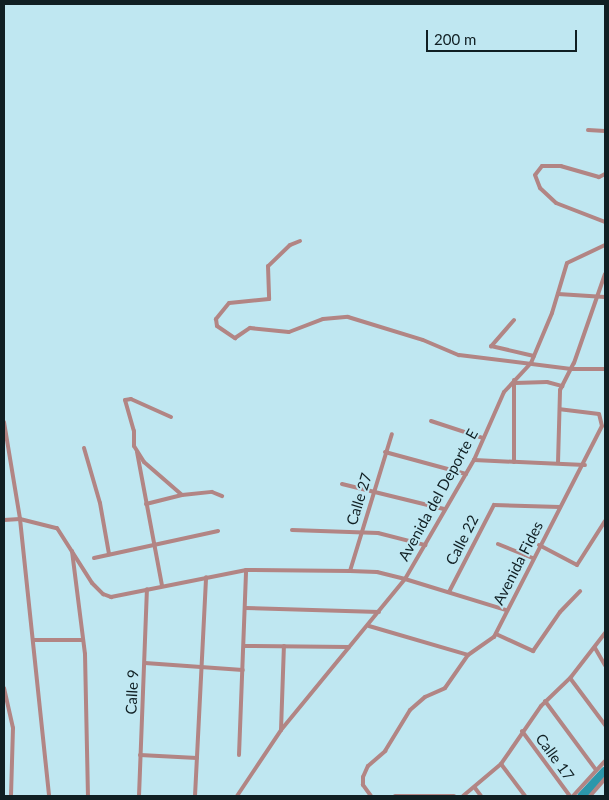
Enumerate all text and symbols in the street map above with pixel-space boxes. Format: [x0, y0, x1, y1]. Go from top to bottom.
scale bar [429, 20, 580, 52]
text: 200 m [434, 30, 476, 48]
street label: Avenida del Deporte E [394, 426, 482, 564]
street label: Calle 27 [343, 471, 375, 527]
street label: Calle 22 [442, 512, 482, 568]
street label: Avenida Fides [489, 518, 547, 608]
street label: Calle 9 [122, 669, 142, 715]
street label: Calle 17 [532, 730, 578, 784]

